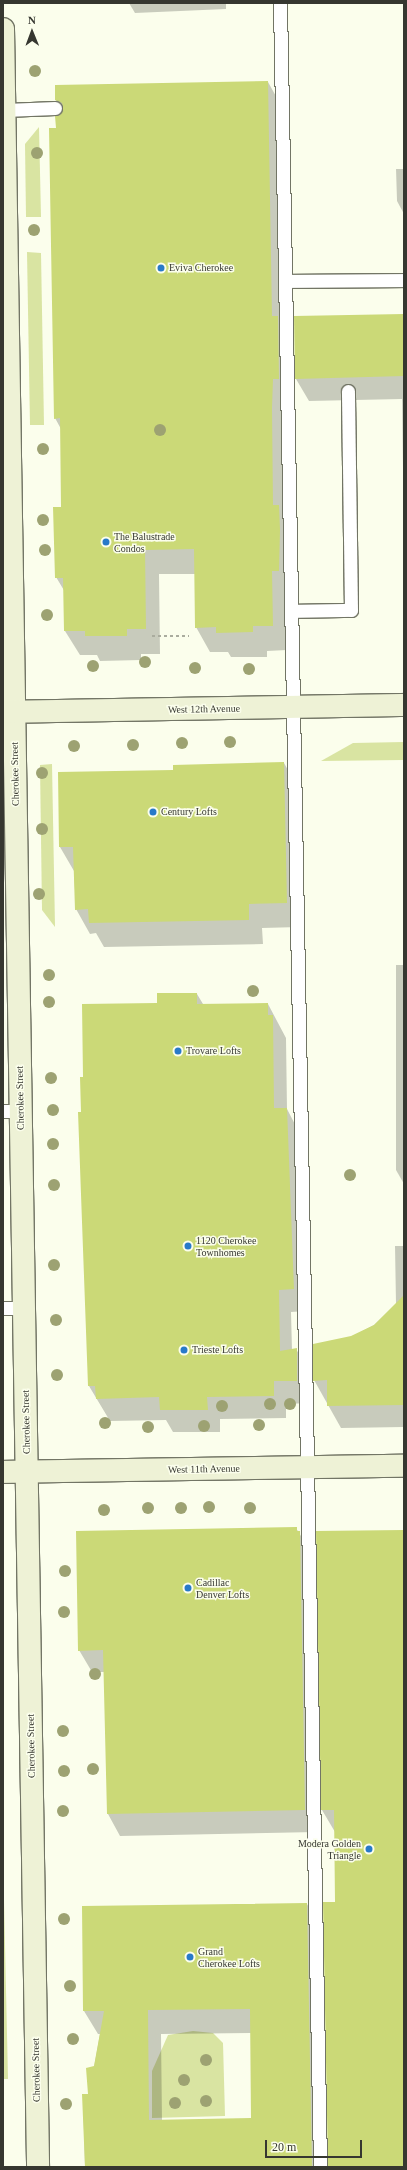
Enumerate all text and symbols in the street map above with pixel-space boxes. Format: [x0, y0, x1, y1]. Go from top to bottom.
north arrow [12, 12, 52, 52]
text: N [28, 14, 36, 26]
place label: Eviva Cherokee [169, 262, 233, 274]
marker: Eviva Cherokee [156, 263, 166, 273]
place label: The Balustrade Condos [114, 530, 175, 554]
marker: The Balustrade Condos [101, 537, 111, 547]
street label: West 12th Avenue [167, 702, 241, 716]
street label: Cherokee Street [8, 742, 22, 806]
place label: Century Lofts [161, 806, 217, 818]
marker: Century Lofts [148, 807, 158, 817]
place label: Trovare Lofts [186, 1045, 241, 1057]
marker: Trovare Lofts [173, 1046, 183, 1056]
street label: Cherokee Street [13, 1066, 27, 1130]
place label: 1120 Cherokee Townhomes [196, 1234, 256, 1258]
marker: 1120 Cherokee Townhomes [183, 1241, 193, 1251]
place label: Trieste Lofts [192, 1344, 243, 1356]
marker: Trieste Lofts [179, 1345, 189, 1355]
street label: Cherokee Street [19, 1390, 33, 1454]
street label: West 11th Avenue [168, 1462, 240, 1476]
place label: Cadillac Denver Lofts [196, 1576, 249, 1600]
marker: Cadillac Denver Lofts [183, 1583, 193, 1593]
street label: Cherokee Street [24, 1714, 38, 1778]
place label: Modera Golden Triangle [298, 1837, 361, 1860]
marker: Modera Golden Triangle [364, 1844, 374, 1854]
place label: Grand Cherokee Lofts [198, 1945, 260, 1968]
marker: Grand Cherokee Lofts [185, 1952, 195, 1962]
street label: Cherokee Street [29, 2038, 43, 2102]
scale bar [267, 2132, 364, 2158]
text: 20 m [272, 2140, 296, 2154]

